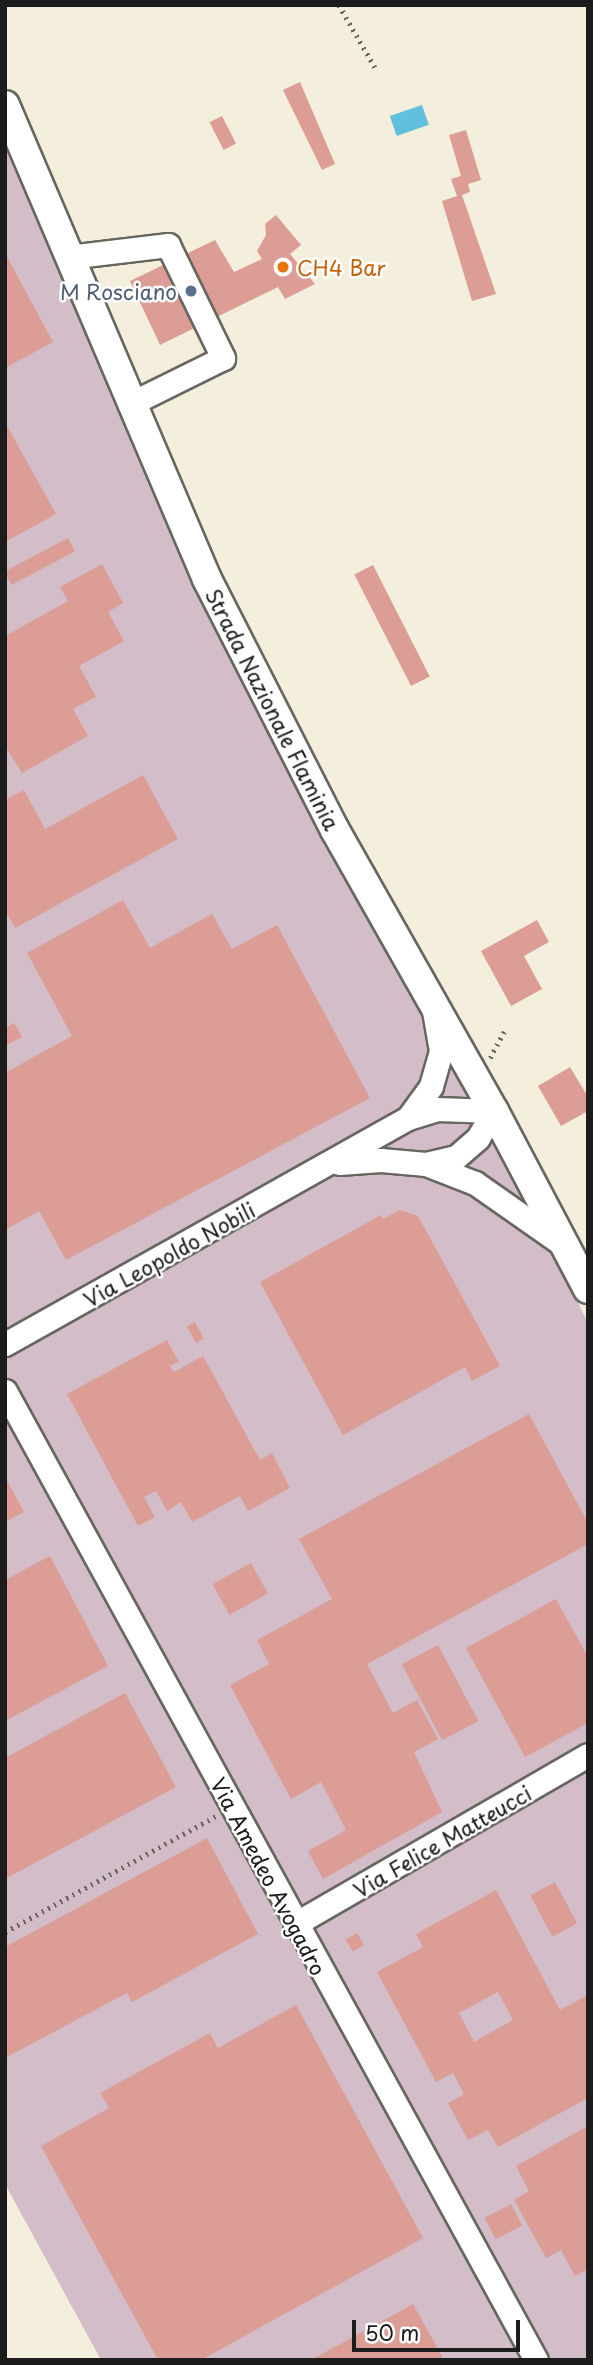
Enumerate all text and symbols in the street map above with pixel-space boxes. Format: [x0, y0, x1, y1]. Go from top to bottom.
place label: CH4 Bar [297, 254, 386, 280]
marker: CH4 Bar [275, 259, 291, 275]
place label: M Rosciano [60, 278, 177, 304]
marker: M Rosciano [183, 283, 199, 299]
street label: Strada Nazionale Flaminia [200, 583, 346, 835]
street label: Via Leopoldo Nobili [78, 1196, 260, 1312]
street label: Via Amedeo Avogadro [206, 1773, 332, 1979]
street label: Via Felice Matteucci [349, 1780, 535, 1902]
scale bar [355, 2306, 523, 2350]
text: 50 m [365, 2316, 419, 2348]

